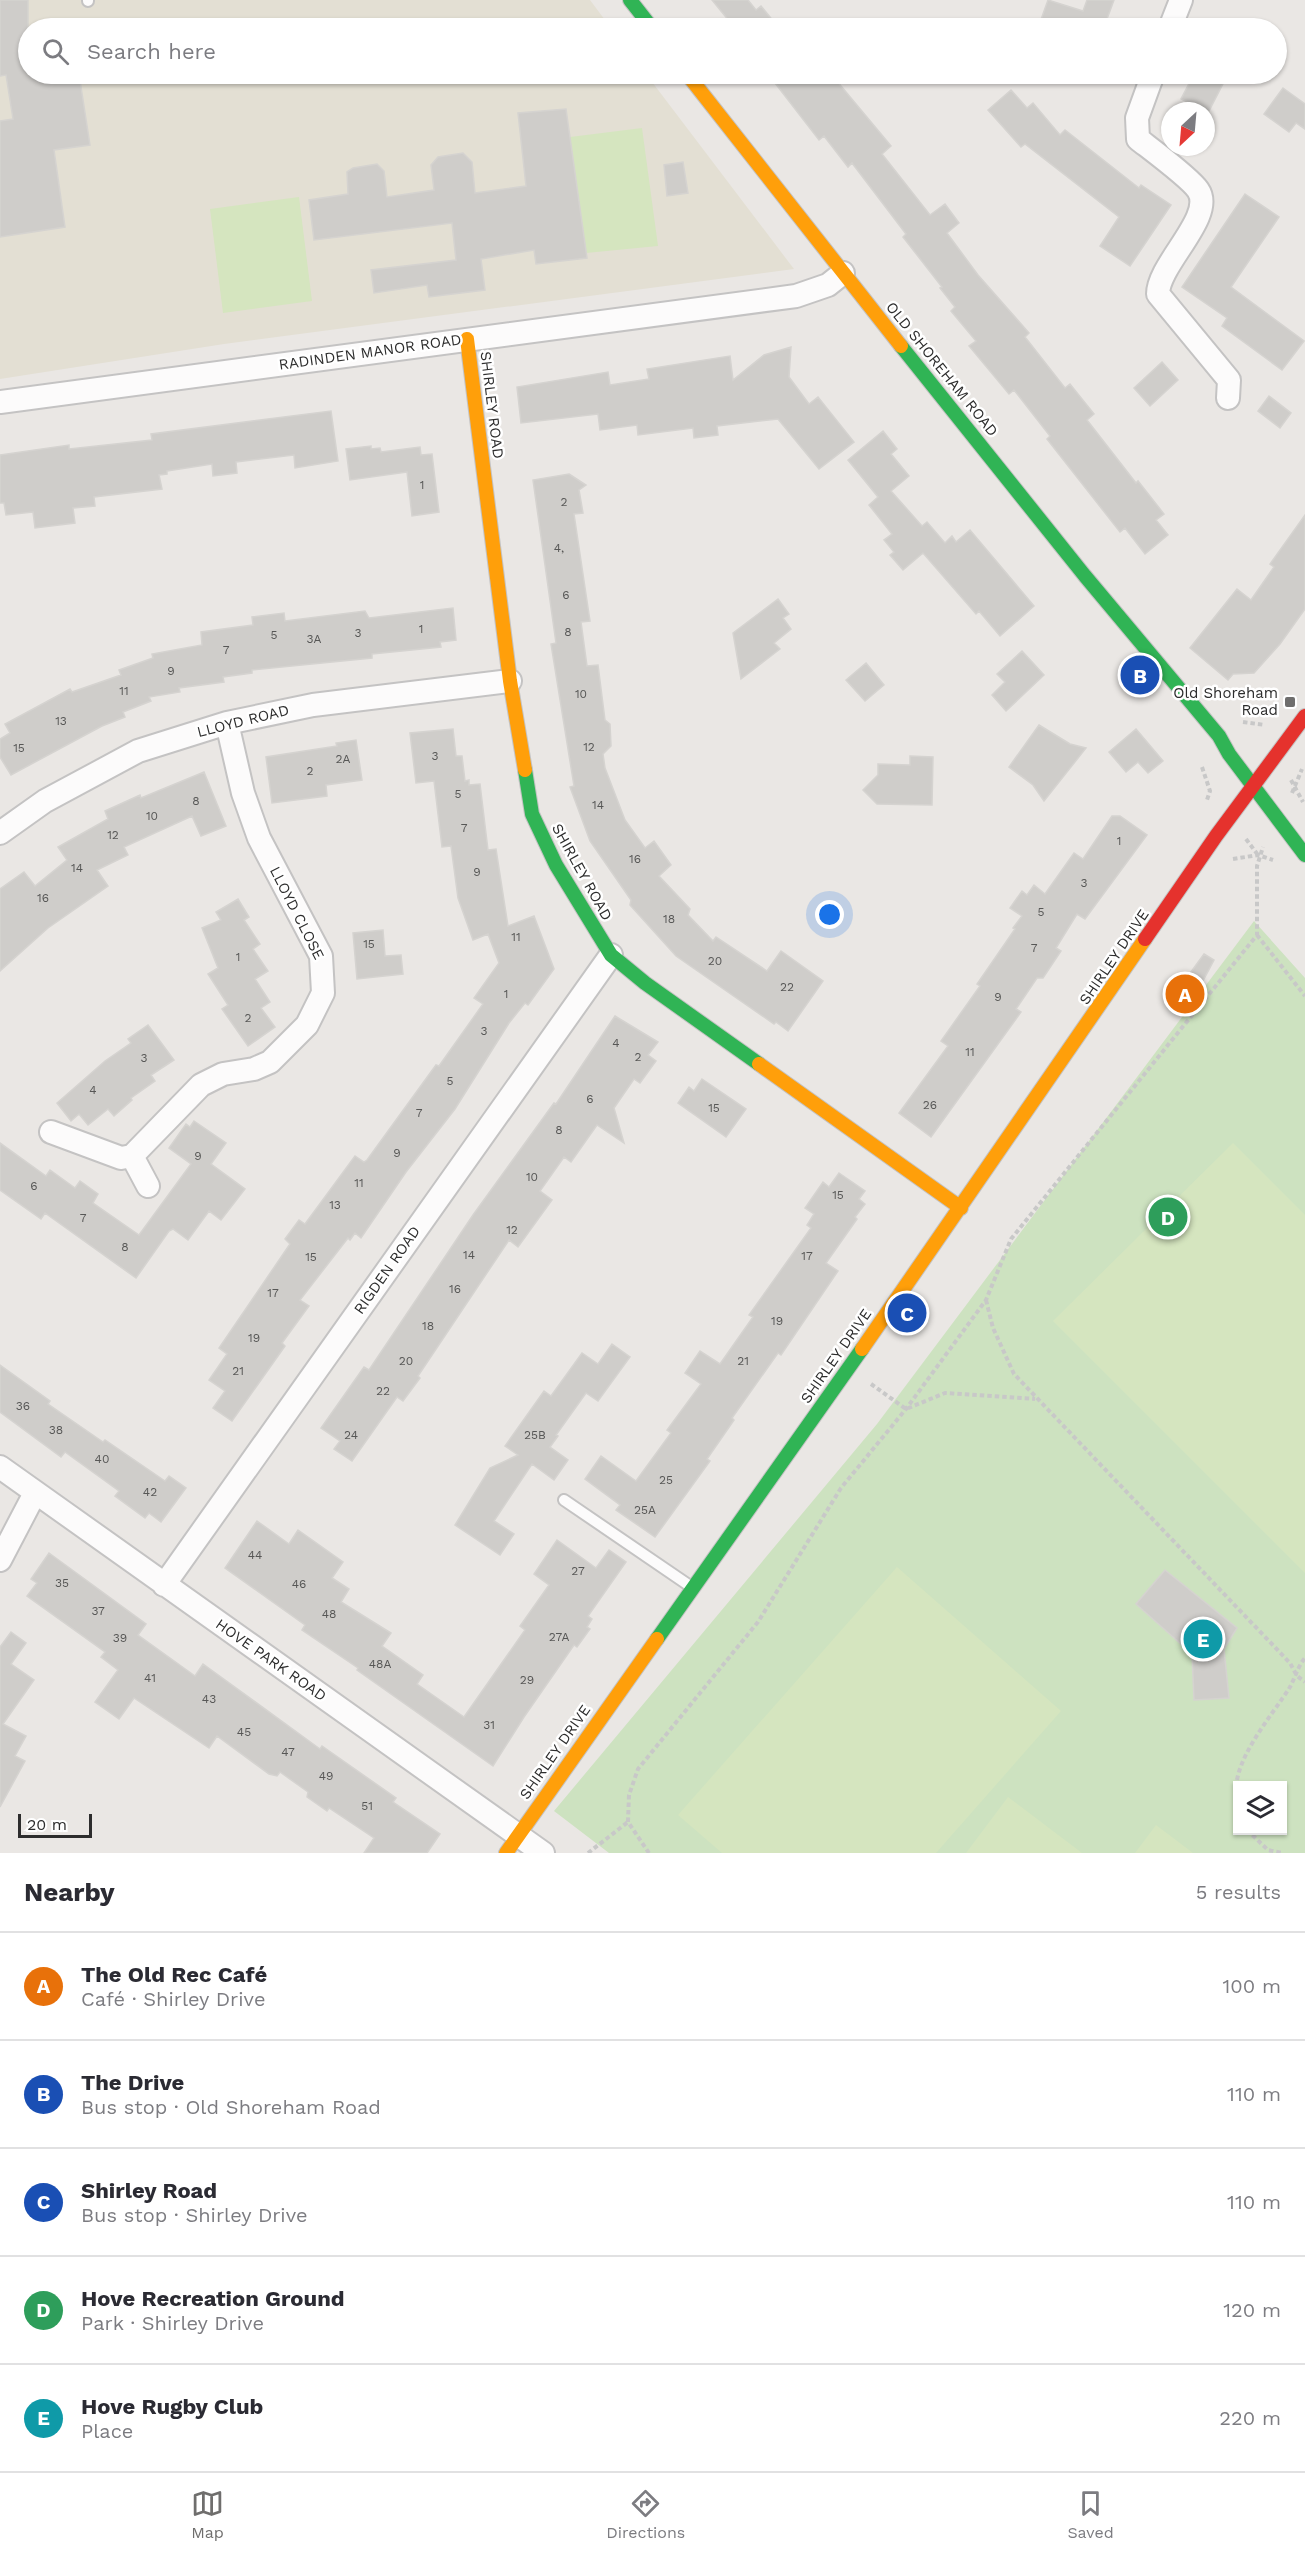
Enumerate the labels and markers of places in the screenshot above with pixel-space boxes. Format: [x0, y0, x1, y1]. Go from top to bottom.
pin: B [1120, 652, 1160, 698]
place label: Old Shoreham Road [1173, 684, 1278, 719]
marker: Old Shoreham Road [1283, 695, 1297, 709]
pin: A [1166, 972, 1204, 1016]
pin: D [1148, 1194, 1188, 1240]
pin: C [888, 1290, 926, 1336]
pin: E [1184, 1616, 1222, 1662]

